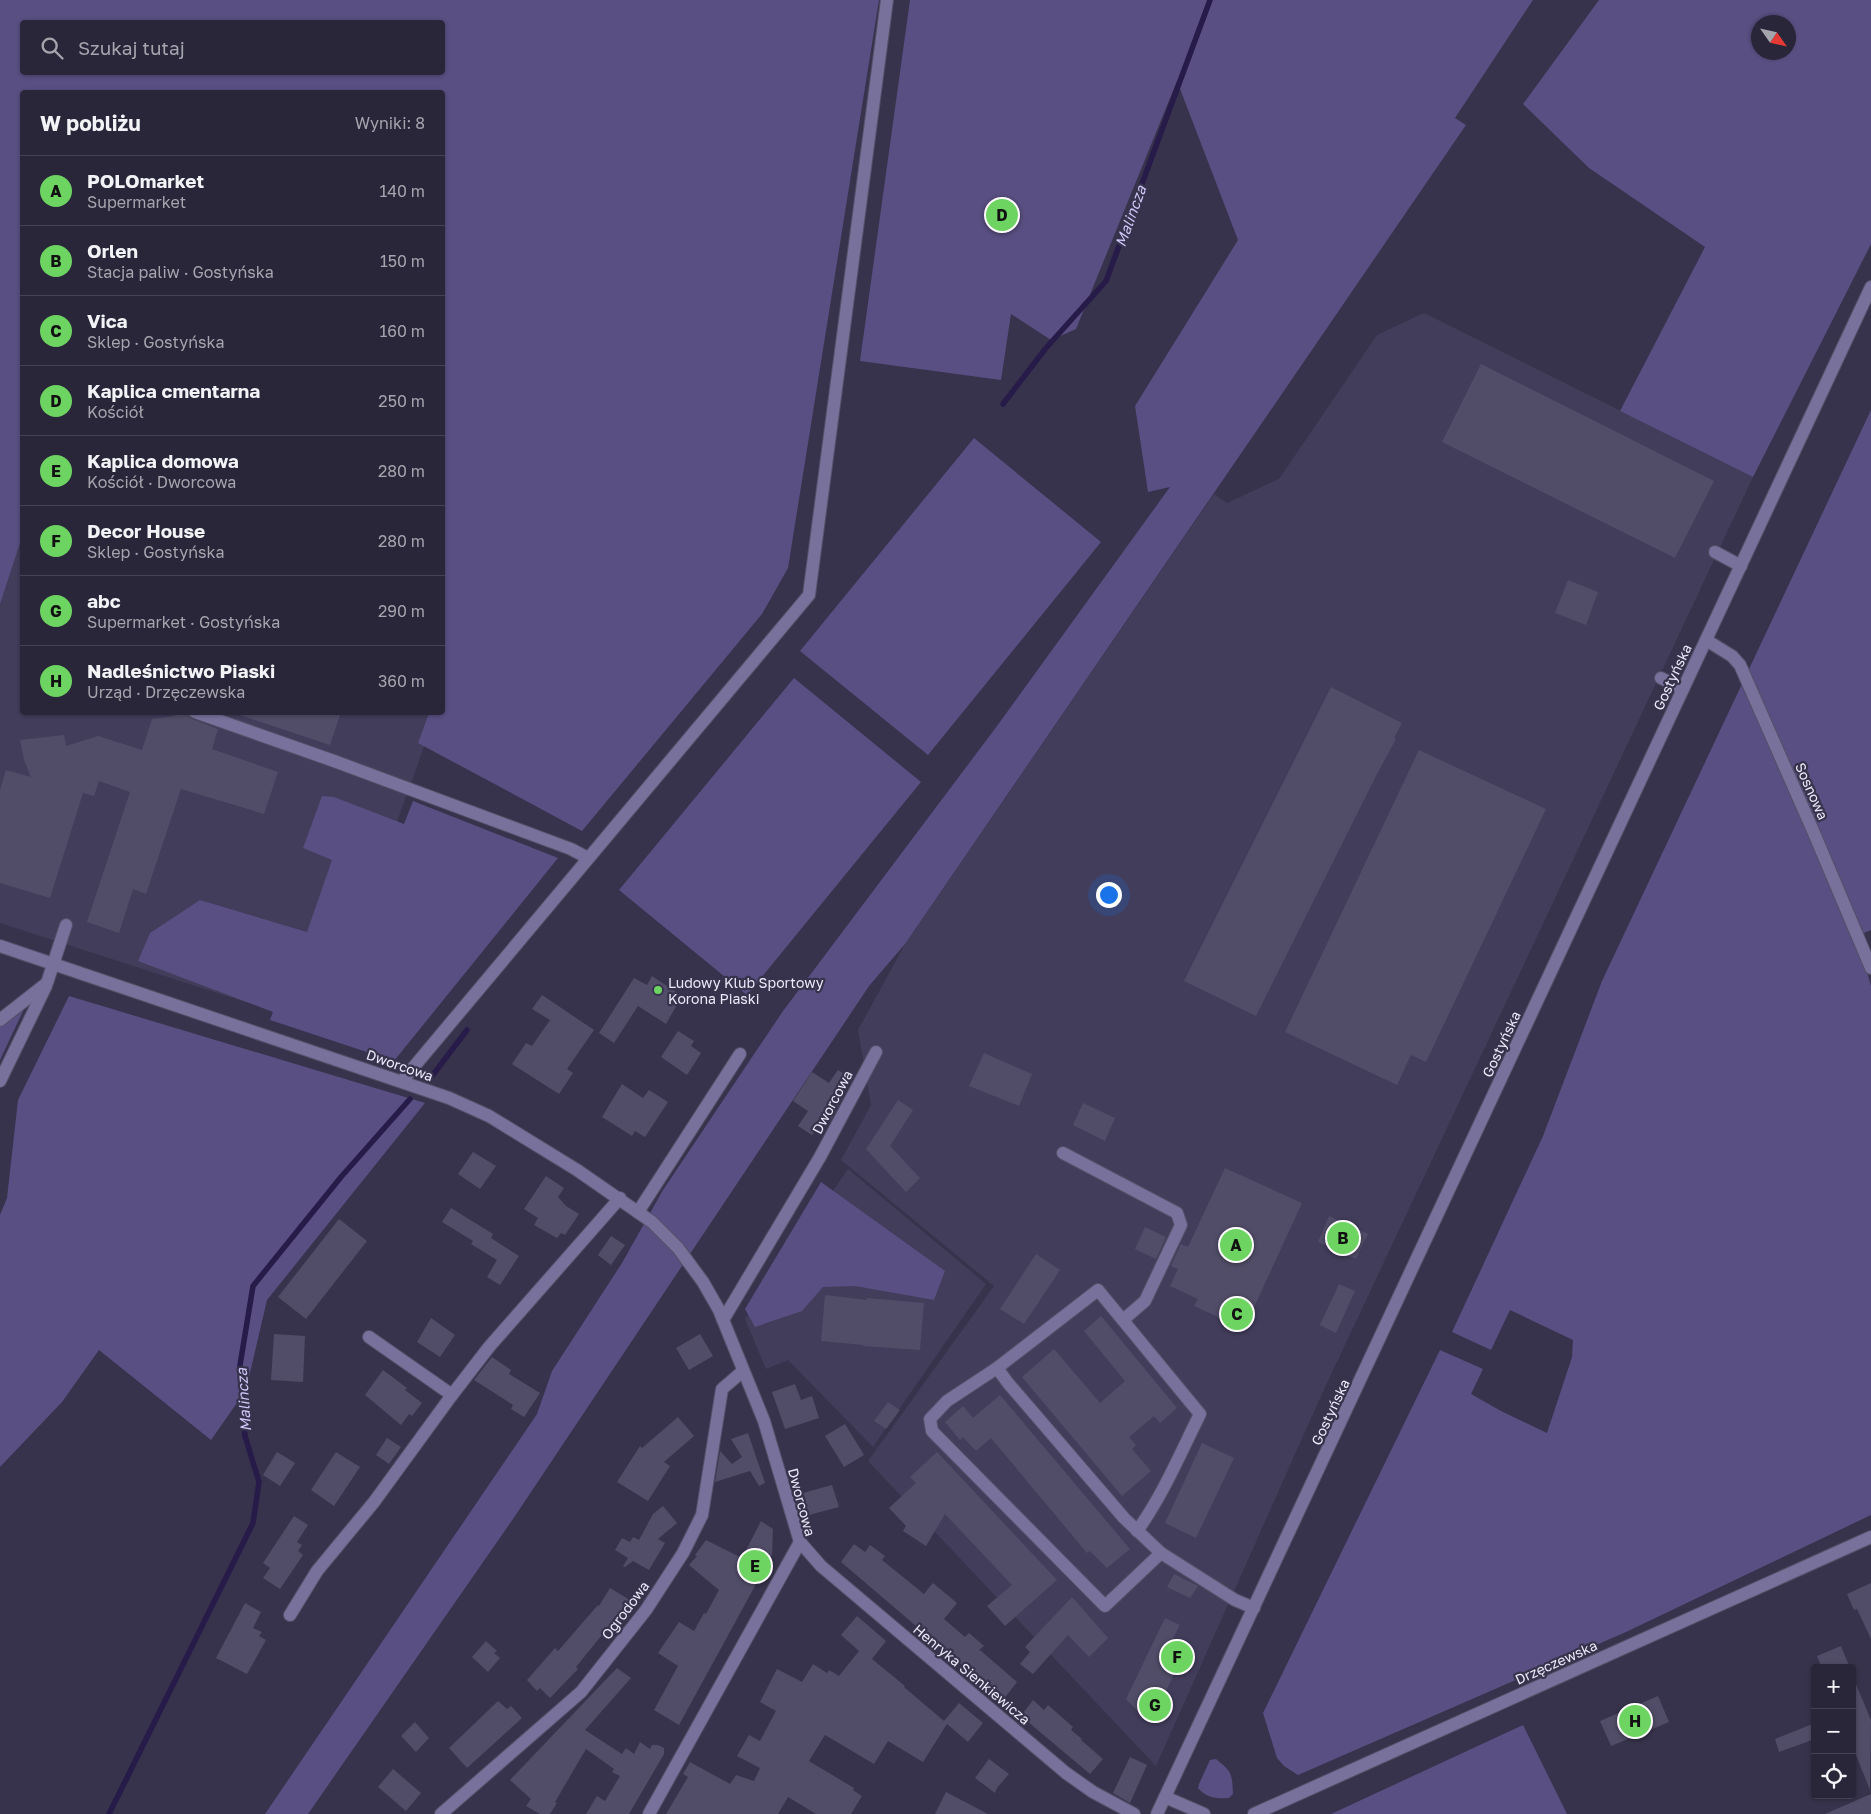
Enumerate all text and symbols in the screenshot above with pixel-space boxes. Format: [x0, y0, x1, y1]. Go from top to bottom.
north arrow [1751, 15, 1796, 60]
search box [20, 20, 445, 75]
icon: search [38, 34, 66, 62]
text: Szukaj tutaj [78, 36, 185, 59]
text: W pobliżu [40, 110, 141, 136]
text: Wyniki: 8 [355, 113, 425, 133]
text: POLOmarket [87, 169, 204, 192]
text: A [50, 181, 62, 201]
text: 140 m [379, 181, 425, 201]
water label: Malincza [1111, 182, 1150, 249]
text: Supermarket [87, 192, 186, 212]
pin: D [986, 196, 1018, 234]
text: Orlen [87, 239, 138, 262]
text: B [50, 251, 62, 271]
text: 150 m [380, 251, 425, 271]
text: Stacja paliw · Gostyńska [87, 262, 274, 282]
text: Vica [87, 309, 128, 332]
text: C [50, 321, 62, 341]
text: 160 m [379, 321, 425, 341]
text: Sklep · Gostyńska [87, 332, 224, 352]
text: Kaplica cmentarna [87, 379, 260, 402]
text: D [50, 391, 62, 411]
text: 250 m [378, 391, 425, 411]
text: Kościół [87, 402, 144, 422]
text: Kaplica domowa [87, 449, 239, 472]
text: E [51, 461, 61, 481]
text: 280 m [378, 461, 425, 481]
text: Kościół · Dworcowa [87, 472, 236, 492]
text: Decor House [87, 519, 205, 542]
text: F [51, 531, 61, 551]
text: 280 m [378, 531, 425, 551]
text: Sklep · Gostyńska [87, 542, 224, 562]
text: abc [87, 589, 121, 612]
text: G [50, 601, 62, 621]
text: 290 m [378, 601, 425, 621]
text: Supermarket · Gostyńska [87, 612, 280, 632]
street label: Gostyńska [1649, 641, 1695, 713]
text: Nadleśnictwo Piaski [87, 659, 275, 682]
text: H [50, 671, 62, 691]
text: 360 m [378, 671, 425, 691]
text: Urząd · Drzęczewska [87, 682, 245, 702]
street label: Sosnowa [1792, 760, 1832, 822]
your location [1096, 882, 1122, 908]
place label: Ludowy Klub Sportowy Korona Piaski [668, 974, 824, 1007]
marker: Ludowy Klub Sportowy Korona Piaski [652, 984, 664, 996]
street label: Gostyńska [1478, 1008, 1524, 1080]
street label: Dworcowa [364, 1046, 436, 1084]
street label: Dworcowa [808, 1067, 856, 1137]
pin: B [1327, 1219, 1359, 1257]
pin: A [1220, 1226, 1252, 1264]
pin: C [1221, 1295, 1253, 1333]
water label: Malincza [232, 1367, 254, 1432]
street label: Gostyńska [1307, 1376, 1353, 1448]
street label: Dworcowa [785, 1466, 819, 1538]
pin: E [739, 1547, 771, 1585]
street label: Ogrodowa [598, 1578, 652, 1642]
street label: Henryka Sienkiewicza [910, 1620, 1034, 1728]
street label: Drzęczewska [1512, 1636, 1600, 1688]
pin: F [1161, 1638, 1193, 1676]
map controls [1811, 1664, 1856, 1799]
button: + [1811, 1664, 1856, 1709]
pin: G [1139, 1686, 1171, 1724]
pin: H [1619, 1702, 1651, 1740]
button: − [1811, 1709, 1856, 1754]
button: locate [1811, 1754, 1856, 1799]

